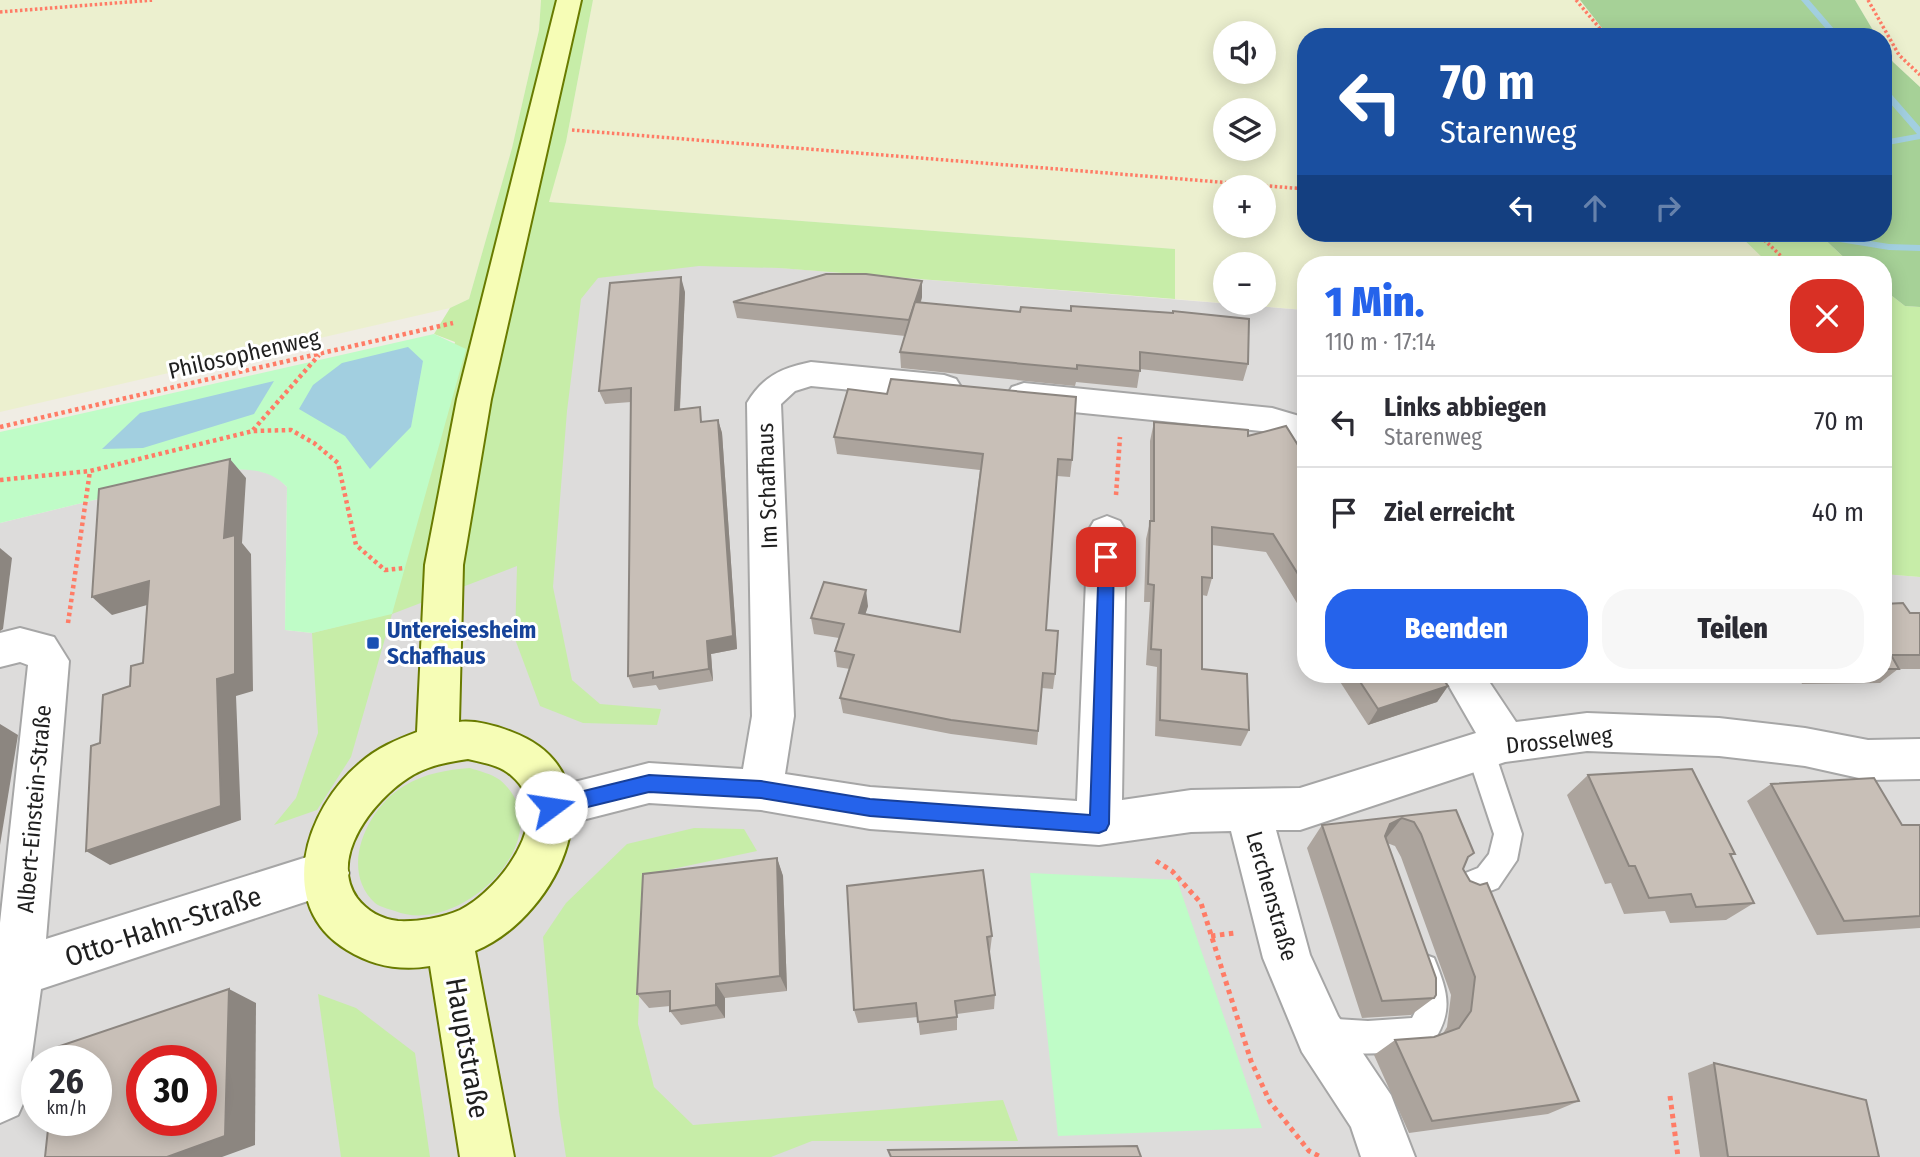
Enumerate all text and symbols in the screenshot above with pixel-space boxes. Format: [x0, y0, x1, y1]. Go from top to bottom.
map controls [1213, 21, 1276, 315]
button: sound [1213, 21, 1276, 84]
text: 70 m [1440, 53, 1535, 112]
icon: left [1325, 56, 1416, 147]
button: layers [1213, 98, 1276, 161]
text: Starenweg [1440, 113, 1577, 151]
button: + [1213, 175, 1276, 238]
icon: left [1503, 189, 1541, 227]
icon: ahead [1576, 189, 1614, 227]
icon: right [1649, 189, 1687, 227]
button: − [1213, 252, 1276, 315]
text: 1 Min. [1325, 277, 1425, 327]
button: close [1790, 279, 1864, 353]
street label: Philosophenweg [166, 323, 323, 385]
text: 110 m · 17:14 [1325, 328, 1436, 356]
text: Links abbiegen [1384, 392, 1547, 423]
icon: left [1325, 403, 1363, 441]
text: 70 m [1814, 406, 1864, 437]
street label: Im Schafhaus [751, 422, 783, 549]
text: Starenweg [1384, 423, 1482, 451]
icon: arrive [1325, 494, 1363, 532]
text: Ziel erreicht [1384, 497, 1515, 528]
text: 40 m [1812, 497, 1864, 528]
pin [1076, 527, 1136, 587]
icon: arrive [1087, 538, 1125, 576]
button: Beenden [1325, 589, 1588, 669]
button: Teilen [1602, 589, 1864, 669]
place label: Untereisesheim Schafhaus [387, 616, 536, 670]
marker: Untereisesheim Schafhaus [365, 635, 381, 651]
street label: Albert-Einstein-Straße [11, 704, 57, 914]
street label: Drosselweg [1504, 720, 1614, 760]
position arrow [514, 770, 588, 844]
street label: Lerchenstraße [1240, 828, 1304, 964]
street label: Otto-Hahn-Straße [61, 879, 265, 974]
street label: Hauptstraße [439, 975, 496, 1121]
speed limit sign: 30 [126, 1045, 217, 1136]
text: 26 [49, 1060, 84, 1102]
text: km/h [46, 1097, 87, 1119]

